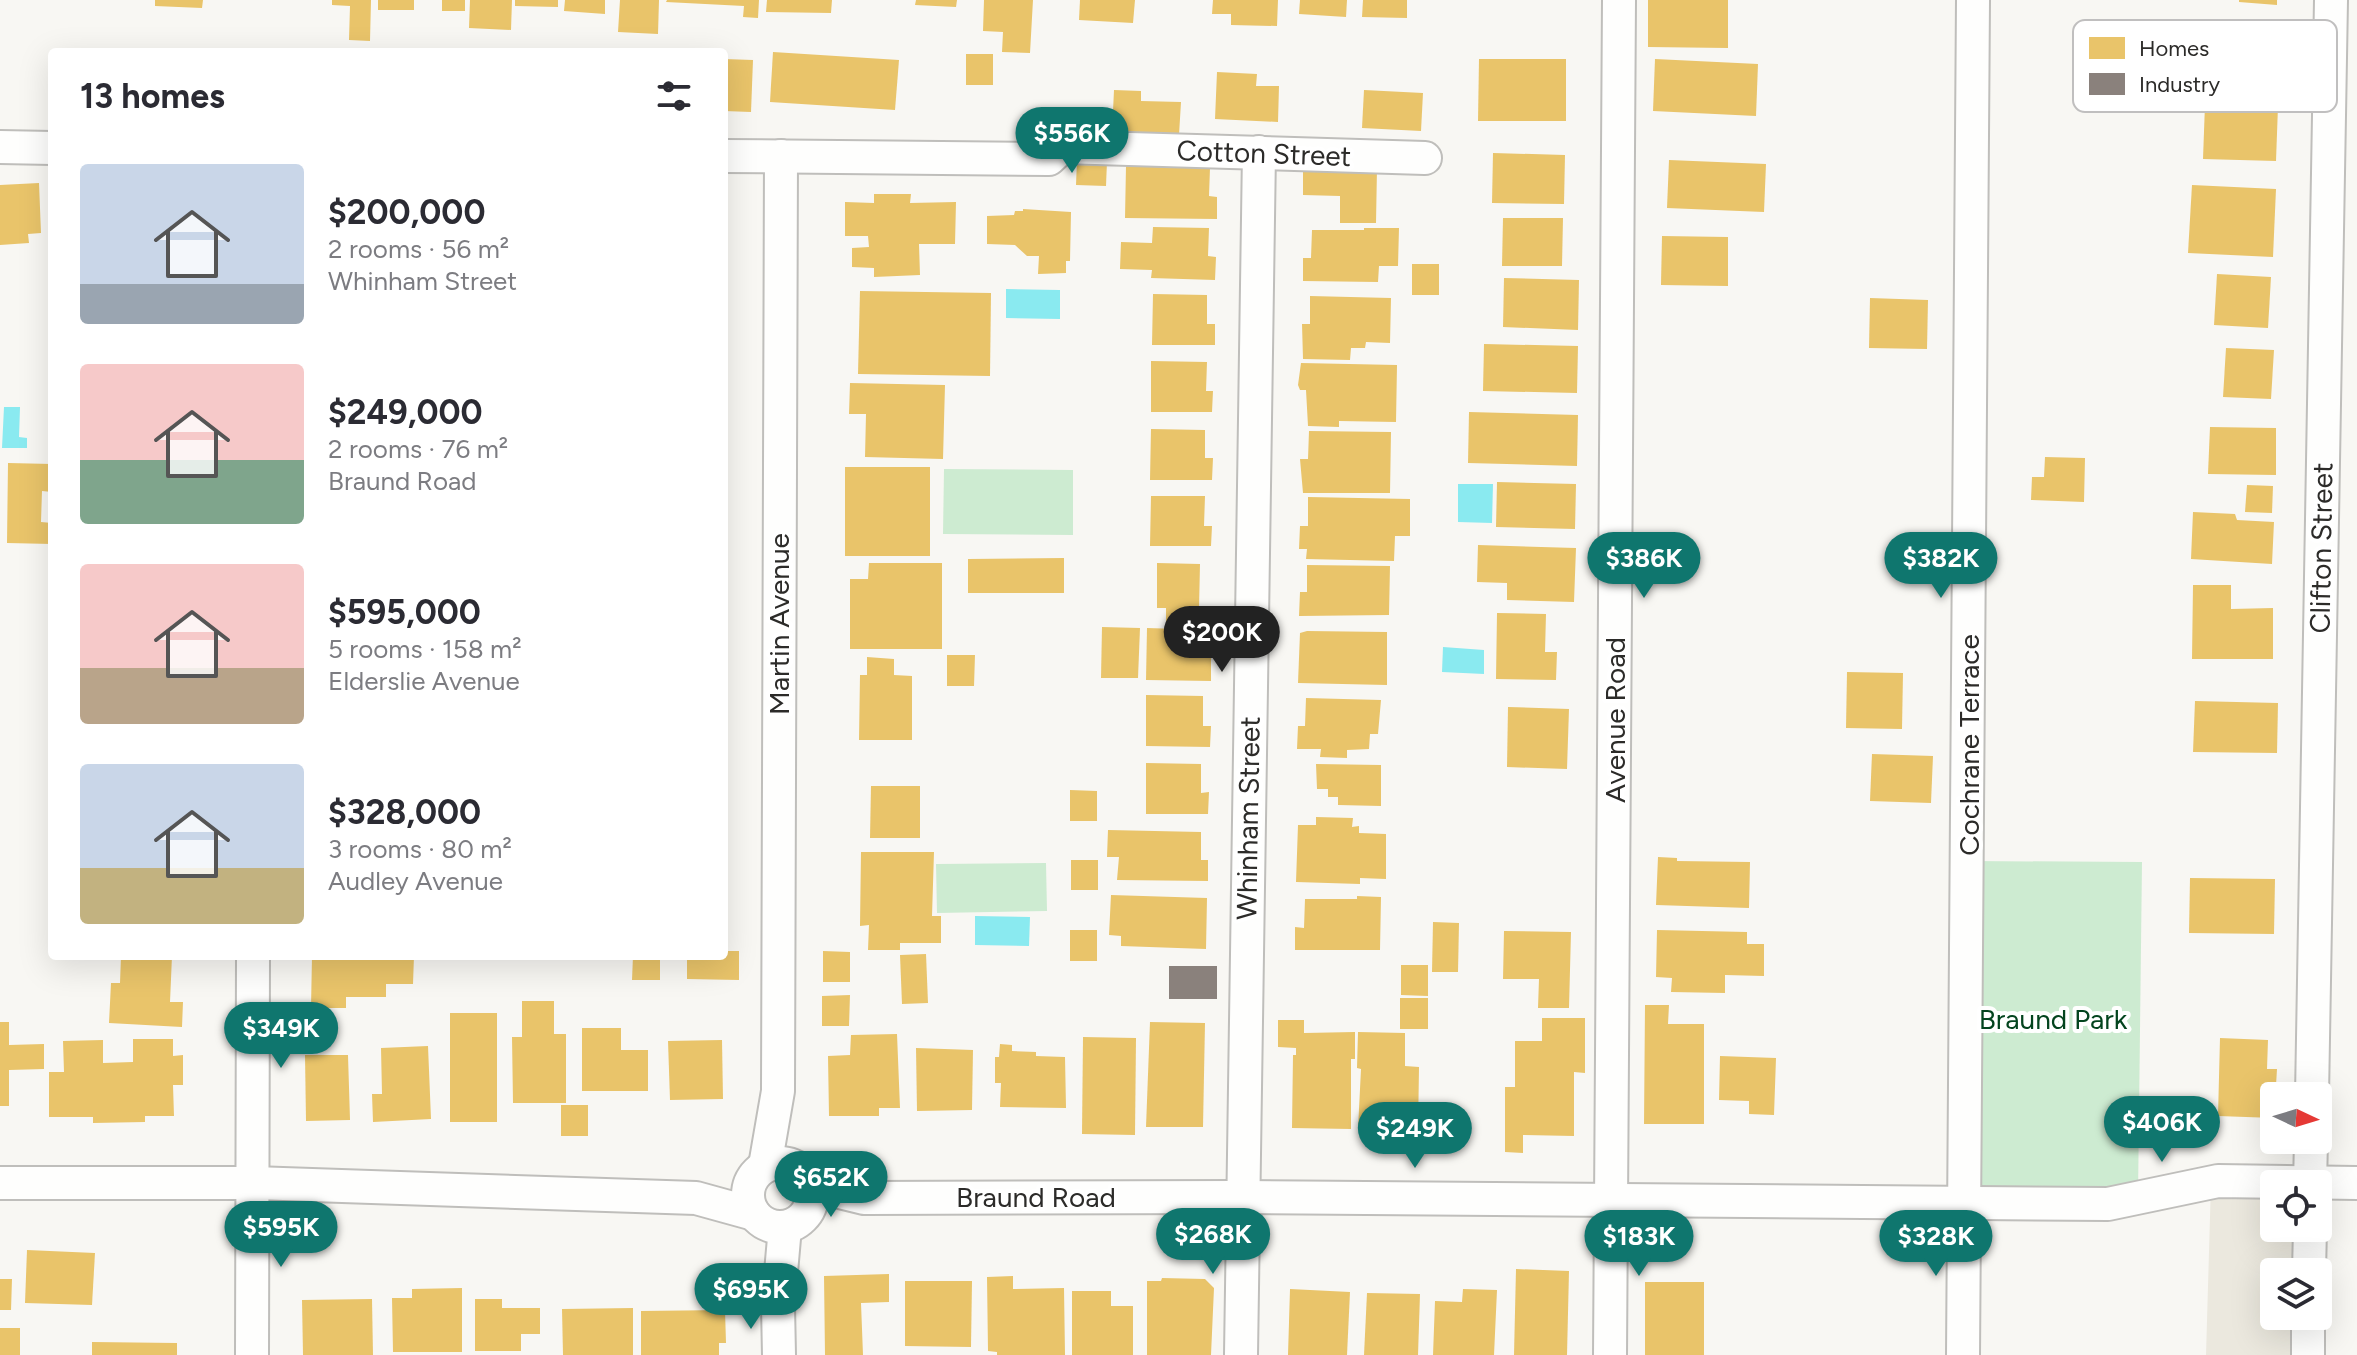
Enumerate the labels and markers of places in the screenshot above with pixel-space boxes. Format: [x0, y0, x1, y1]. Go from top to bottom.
pin: $556K [1016, 107, 1128, 175]
pin: $386K [1588, 532, 1700, 600]
pin: $382K [1885, 532, 1997, 600]
pin: $200K [1166, 606, 1278, 674]
pin: $349K [225, 1002, 337, 1070]
pin: $406K [2106, 1096, 2218, 1164]
pin: $249K [1359, 1102, 1471, 1170]
pin: $652K [775, 1151, 887, 1219]
pin: $595K [225, 1201, 337, 1269]
pin: $268K [1157, 1208, 1269, 1276]
pin: $183K [1583, 1210, 1695, 1278]
pin: $328K [1880, 1210, 1992, 1278]
pin: $695K [695, 1263, 807, 1331]

